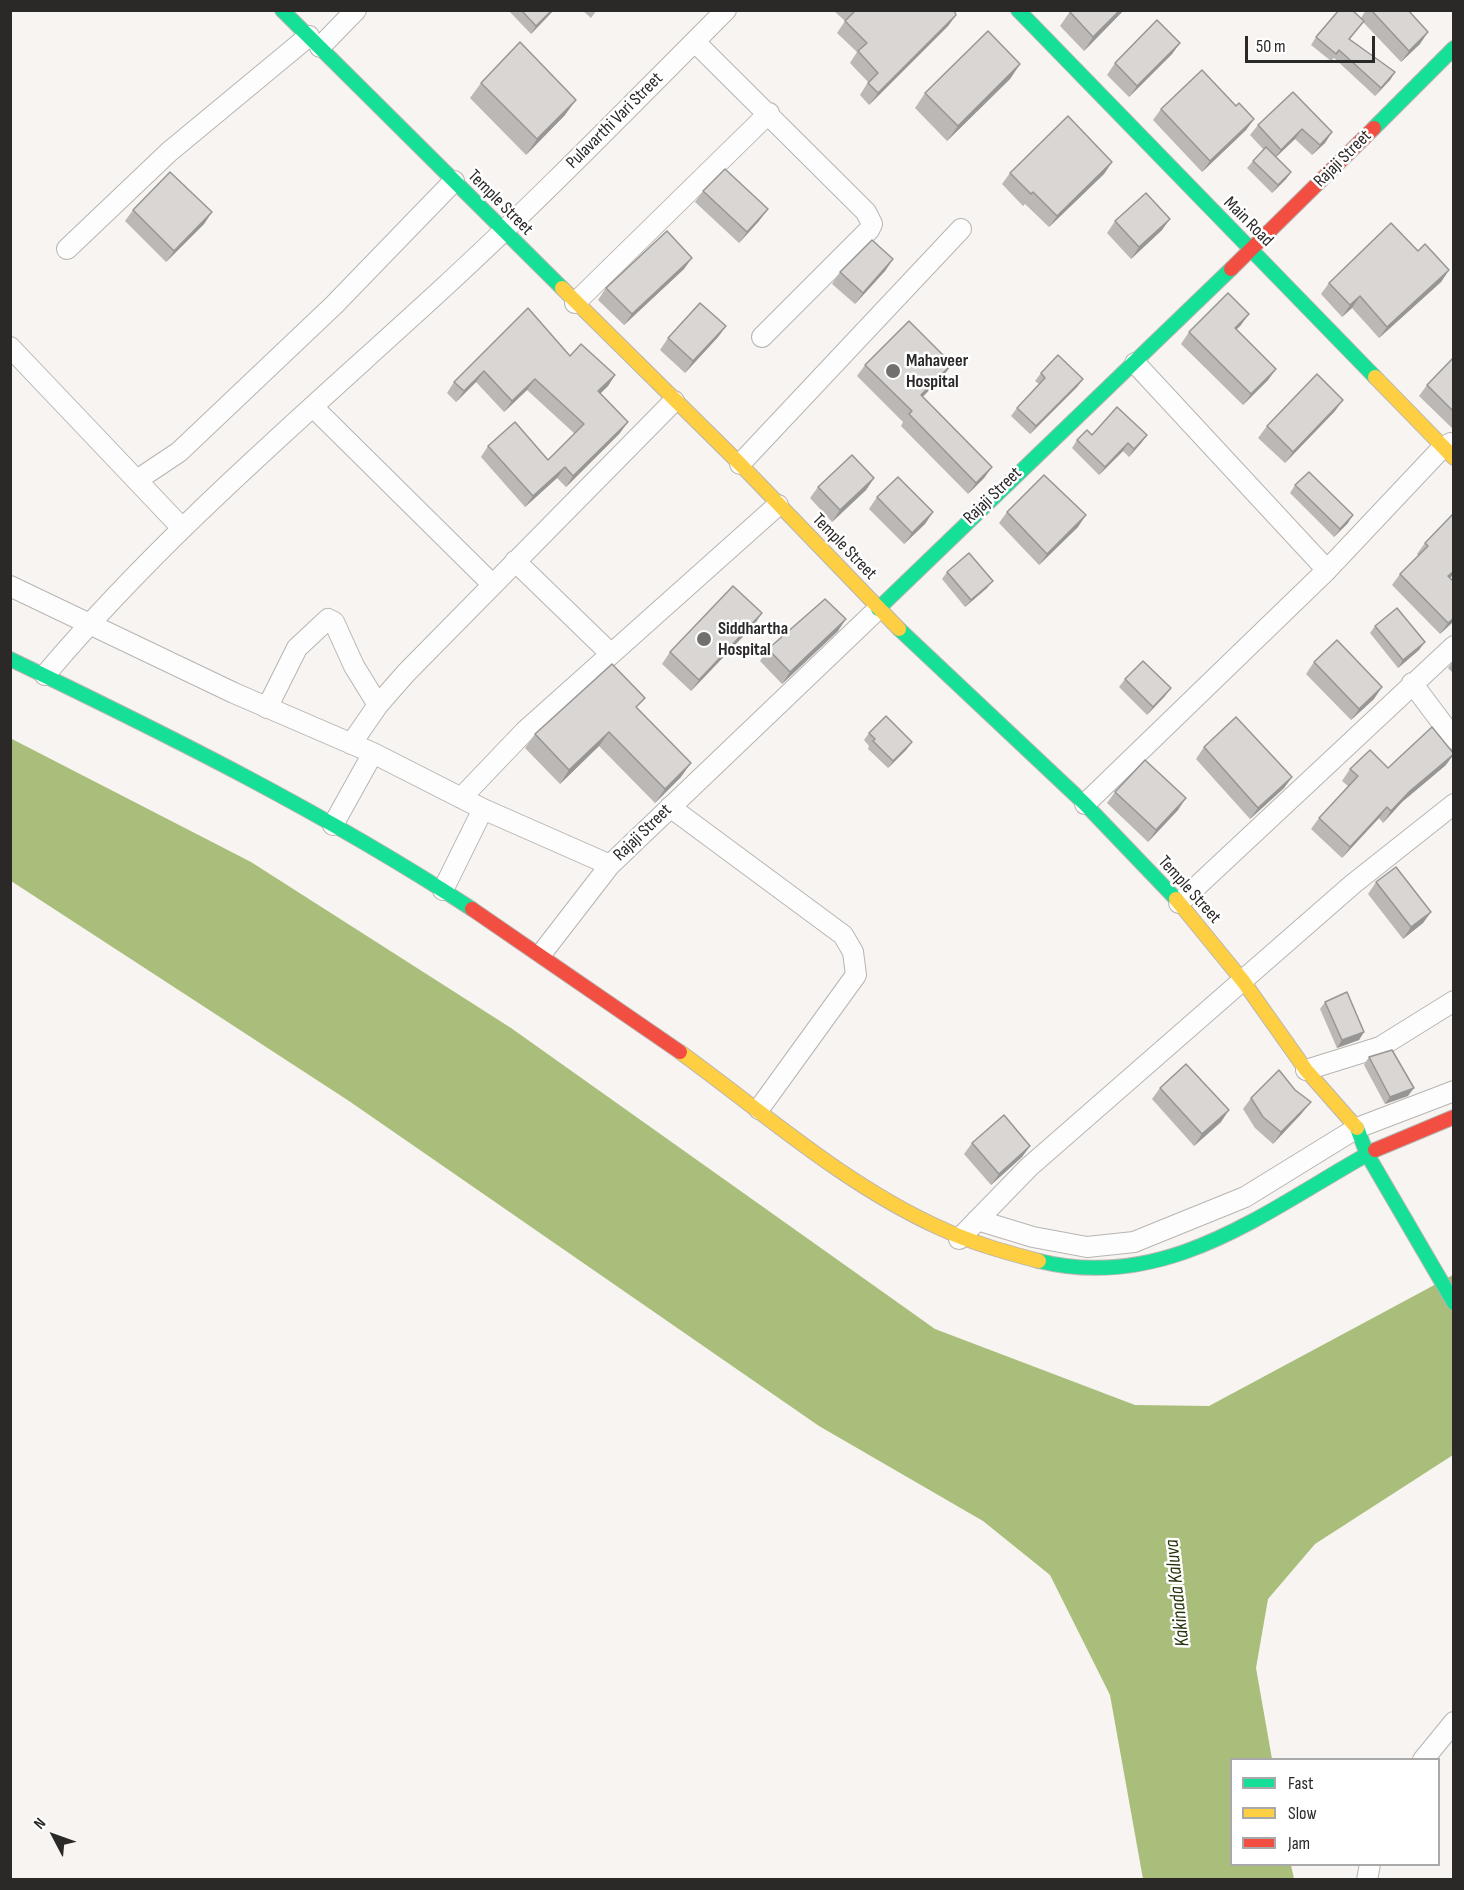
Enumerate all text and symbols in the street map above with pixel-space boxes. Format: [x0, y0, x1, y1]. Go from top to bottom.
scale bar [1248, 24, 1378, 62]
text: 50 m [1256, 36, 1286, 57]
street label: Pulavarthi Vari Street [562, 68, 668, 174]
street label: Rajaji Street [1310, 126, 1376, 192]
street label: Temple Street [463, 166, 537, 240]
street label: Main Road [1219, 193, 1277, 251]
place label: Mahaveer Hospital [906, 350, 968, 392]
marker: Mahaveer Hospital [884, 362, 902, 380]
street label: Rajaji Street [959, 463, 1027, 529]
street label: Temple Street [807, 509, 881, 585]
place label: Siddhartha Hospital [718, 618, 788, 660]
marker: Siddhartha Hospital [695, 630, 713, 648]
street label: Rajaji Street [609, 800, 677, 866]
street label: Temple Street [1153, 852, 1225, 928]
water label: Kakinada Kaluva [1160, 1538, 1196, 1648]
legend [1230, 1758, 1440, 1866]
text: Fast [1288, 1773, 1313, 1794]
text: Slow [1288, 1803, 1317, 1824]
north arrow [24, 1806, 84, 1866]
text: N [30, 1814, 50, 1833]
text: Jam [1288, 1833, 1310, 1854]

